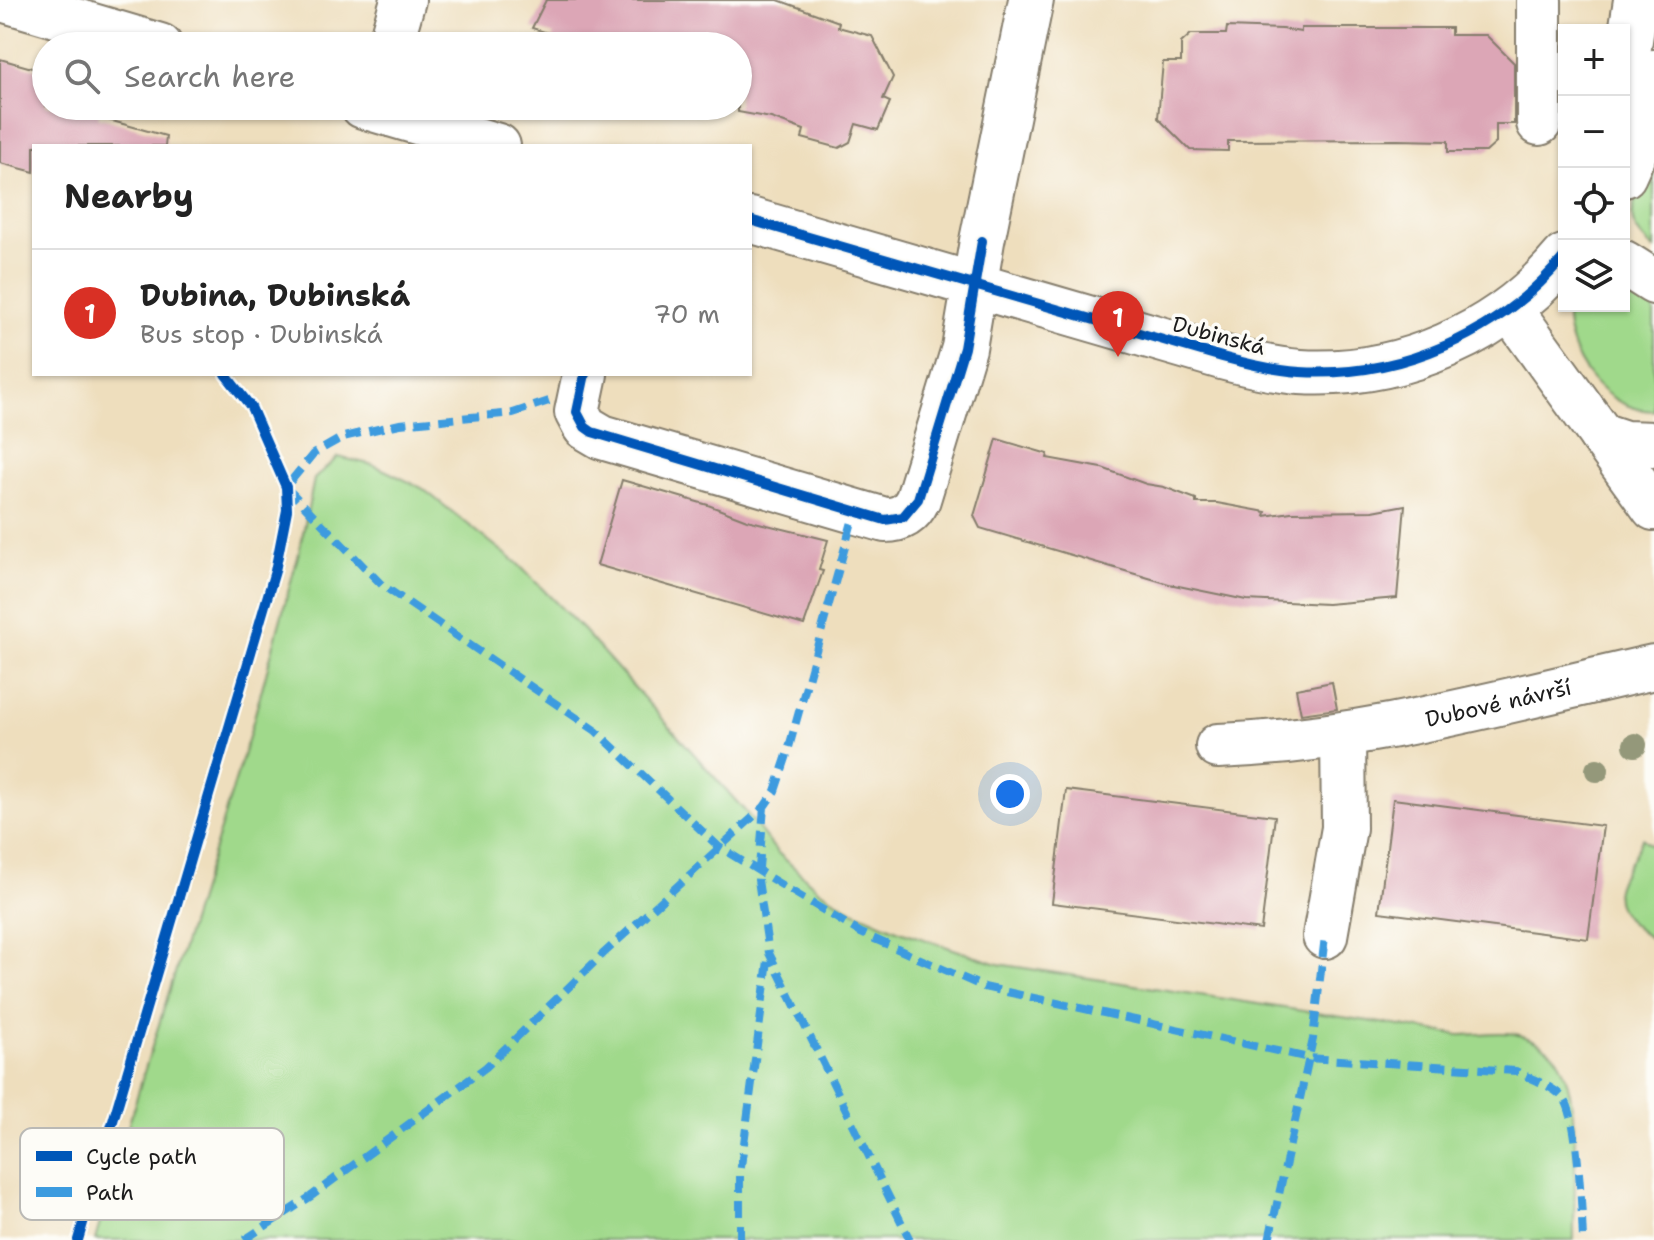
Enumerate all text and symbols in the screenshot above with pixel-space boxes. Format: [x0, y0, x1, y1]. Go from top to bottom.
map controls [1558, 24, 1630, 312]
button: + [1558, 24, 1630, 96]
search box [32, 32, 752, 120]
icon: search [60, 54, 104, 98]
text: Search here [124, 56, 295, 97]
button: − [1558, 96, 1630, 168]
button: locate [1558, 168, 1630, 240]
text: Nearby [64, 173, 194, 219]
button: layers [1558, 240, 1630, 312]
text: Dubina, Dubinská [140, 275, 410, 316]
pin: 1 [1092, 291, 1144, 357]
text: 1 [84, 296, 96, 331]
text: 70 m [653, 296, 720, 331]
street label: Dubinská [1169, 309, 1269, 362]
text: Bus stop · Dubinská [140, 316, 383, 351]
street label: Dubové návrší [1423, 673, 1574, 734]
your location [990, 774, 1030, 814]
legend [20, 1128, 284, 1220]
text: Cycle path [86, 1142, 197, 1171]
text: Path [86, 1178, 134, 1207]

